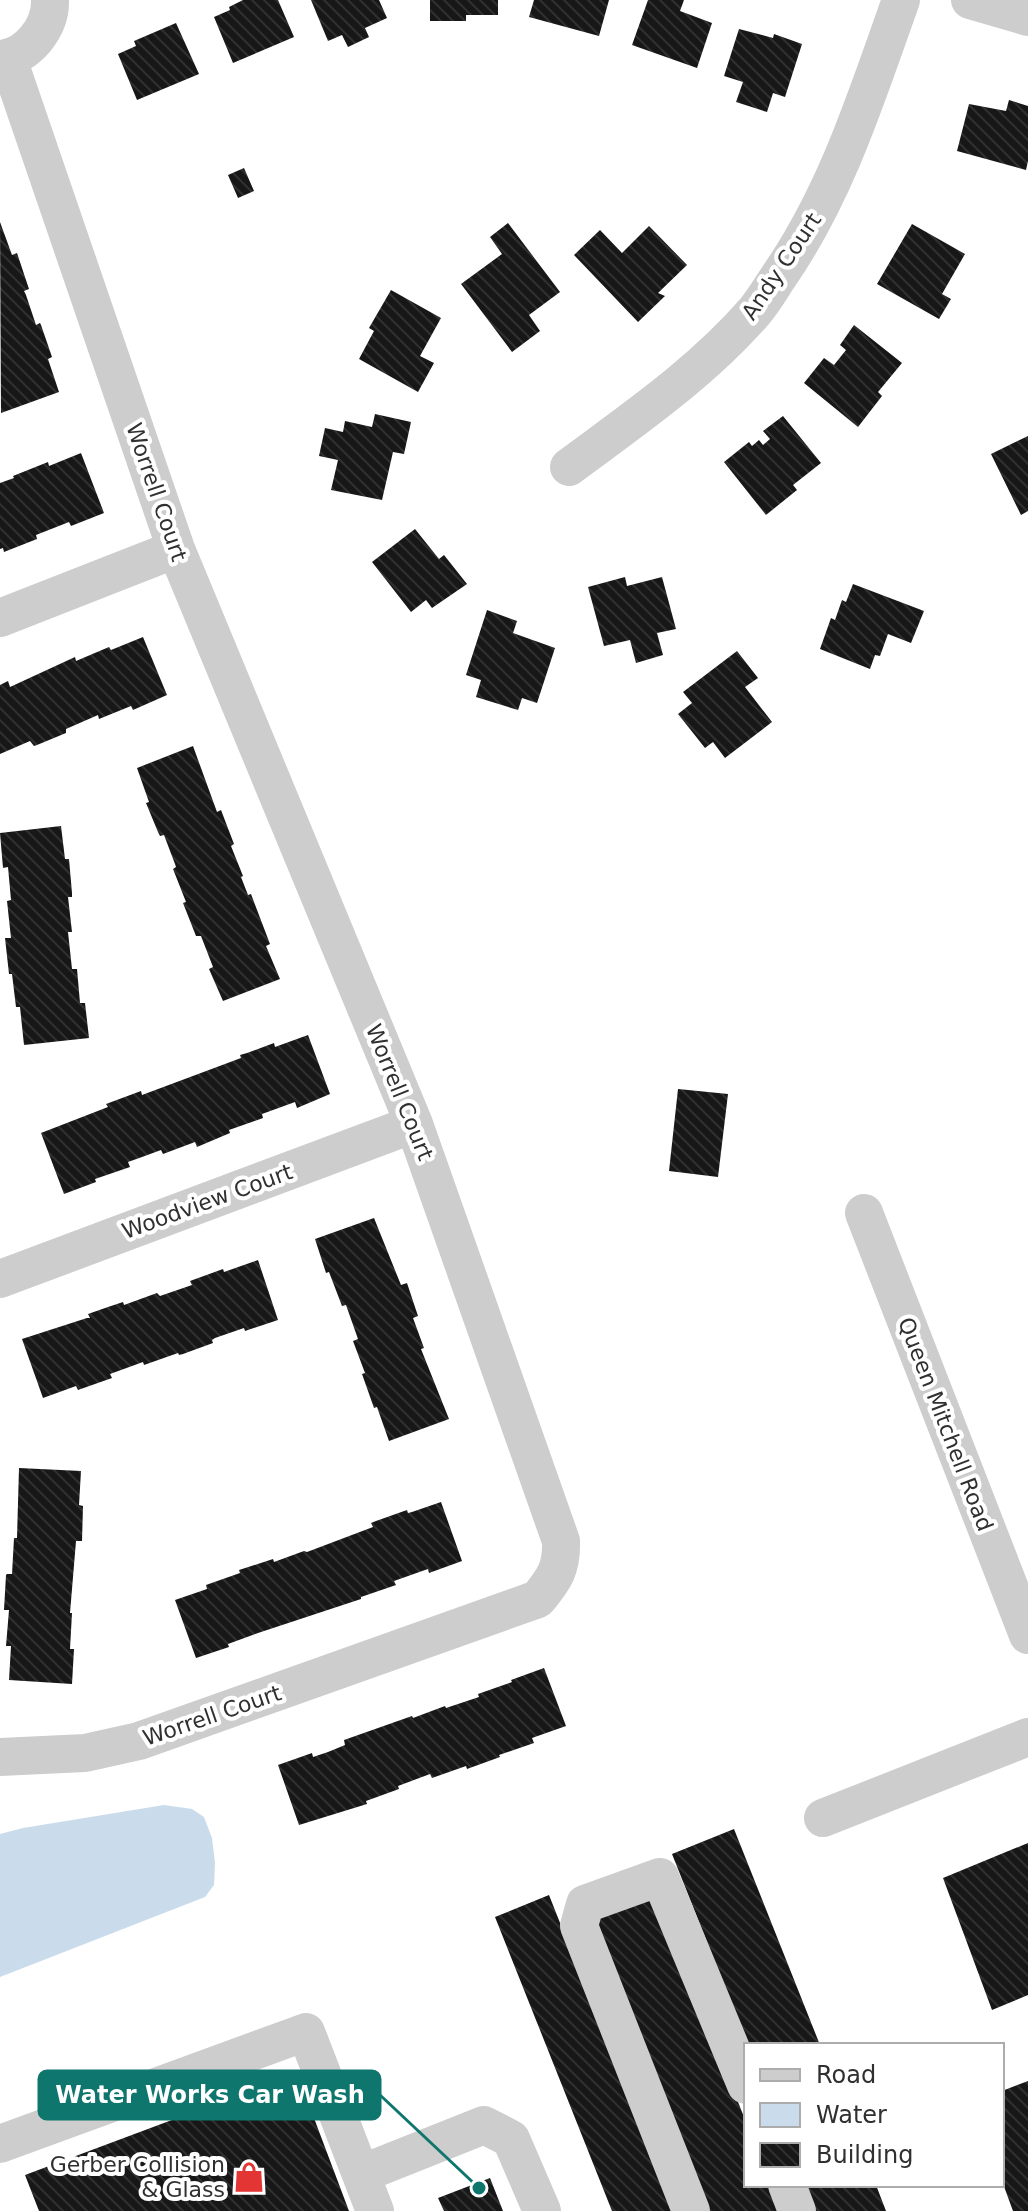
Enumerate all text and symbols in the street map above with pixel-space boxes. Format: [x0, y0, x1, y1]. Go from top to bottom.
street label: Andy Court [737, 208, 826, 324]
street label: Worrell Court [121, 420, 192, 565]
street label: Worrell Court [361, 1021, 438, 1164]
street label: Woodview Court [119, 1159, 296, 1244]
street label: Queen Mitchell Road [893, 1314, 998, 1535]
street label: Worrell Court [140, 1680, 285, 1751]
legend [744, 2043, 1004, 2187]
text: Road [816, 2061, 876, 2089]
callout: Water Works Car Wash [39, 2071, 380, 2119]
text: Water Works Car Wash [55, 2081, 365, 2109]
text: Water [816, 2101, 887, 2129]
text: Building [816, 2141, 913, 2169]
place label: Gerber Collision & Glass [50, 2152, 225, 2202]
shop icon: Gerber Collision & Glass [232, 2160, 266, 2194]

